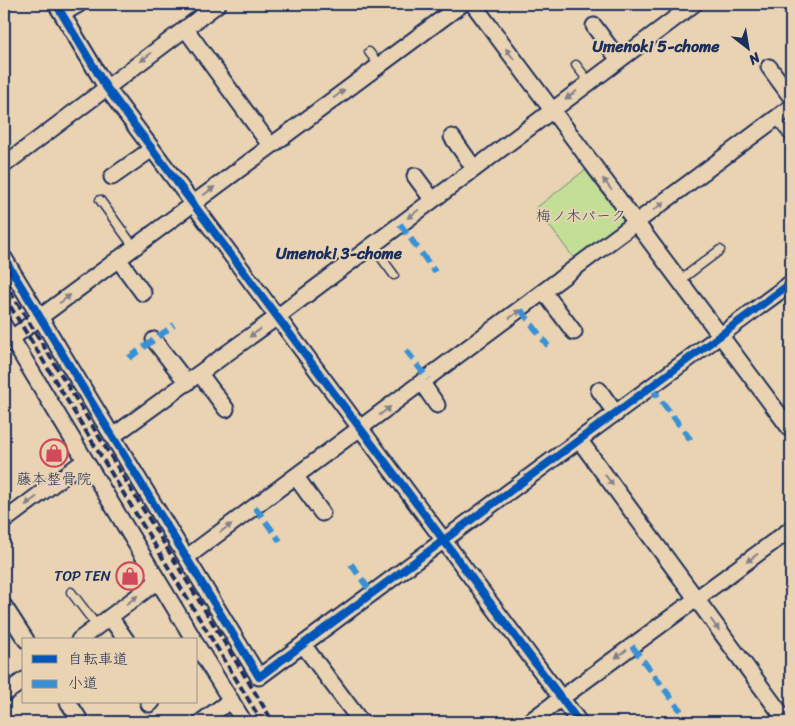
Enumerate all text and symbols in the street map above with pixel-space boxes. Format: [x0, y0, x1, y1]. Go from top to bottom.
north arrow [722, 22, 772, 72]
district label: Umenoki 5-chome [592, 32, 720, 61]
text: N [744, 45, 766, 72]
one-way arrow [505, 47, 515, 61]
one-way arrow [139, 52, 153, 62]
one-way arrow [332, 89, 346, 99]
one-way arrow [564, 90, 578, 100]
one-way arrow [602, 177, 612, 191]
one-way arrow [202, 186, 216, 196]
one-way arrow [652, 201, 666, 211]
park label: 梅ノ木パーク [536, 203, 626, 229]
one-way arrow [407, 208, 420, 219]
district label: Umenoki 3-chome [276, 239, 403, 268]
one-way arrow [58, 293, 71, 304]
one-way arrow [508, 308, 521, 319]
one-way arrow [248, 328, 262, 338]
one-way arrow [378, 406, 392, 416]
shop icon: 藤本整骨院 [39, 438, 69, 468]
place label: 藤本整骨院 [16, 466, 92, 492]
one-way arrow [604, 473, 614, 487]
one-way arrow [25, 495, 38, 506]
one-way arrow [219, 523, 233, 533]
one-way arrow [745, 553, 759, 563]
shop icon: TOP TEN [115, 561, 145, 591]
place label: TOP TEN [54, 563, 112, 589]
one-way arrow [125, 595, 139, 605]
one-way arrow [710, 618, 721, 631]
legend [22, 638, 198, 704]
text: 自転車道 [68, 646, 128, 672]
one-way arrow [614, 649, 628, 659]
text: 小道 [68, 670, 98, 696]

